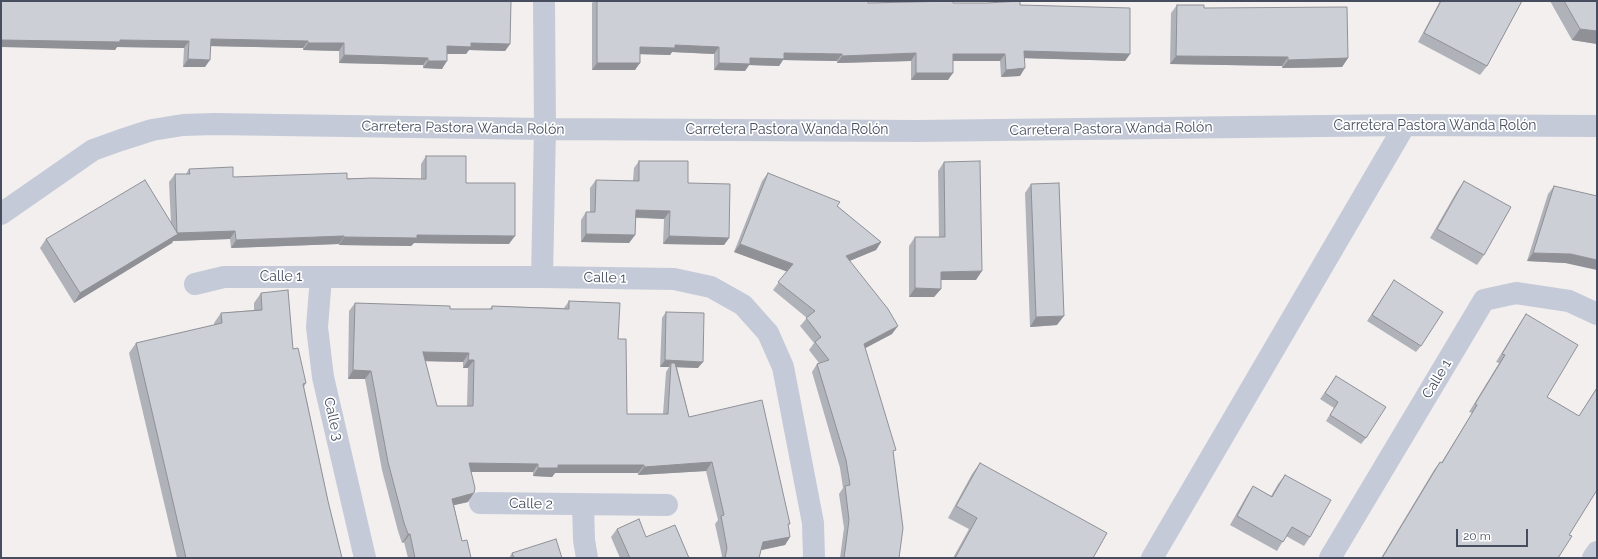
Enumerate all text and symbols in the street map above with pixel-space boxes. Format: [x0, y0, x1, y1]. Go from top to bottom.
street label: Carretera Pastora Wanda Rolón [361, 118, 565, 138]
street label: Carretera Pastora Wanda Rolón [1333, 118, 1537, 134]
street label: Carretera Pastora Wanda Rolón [1009, 119, 1213, 139]
street label: Carretera Pastora Wanda Rolón [685, 122, 889, 138]
street label: Calle 1 [260, 269, 302, 285]
street label: Calle 1 [584, 269, 626, 287]
street label: Calle 1 [1419, 356, 1455, 402]
street label: Calle 3 [320, 396, 346, 442]
street label: Calle 2 [509, 495, 553, 513]
scale bar [1458, 521, 1530, 547]
text: 20 m [1463, 529, 1491, 543]

